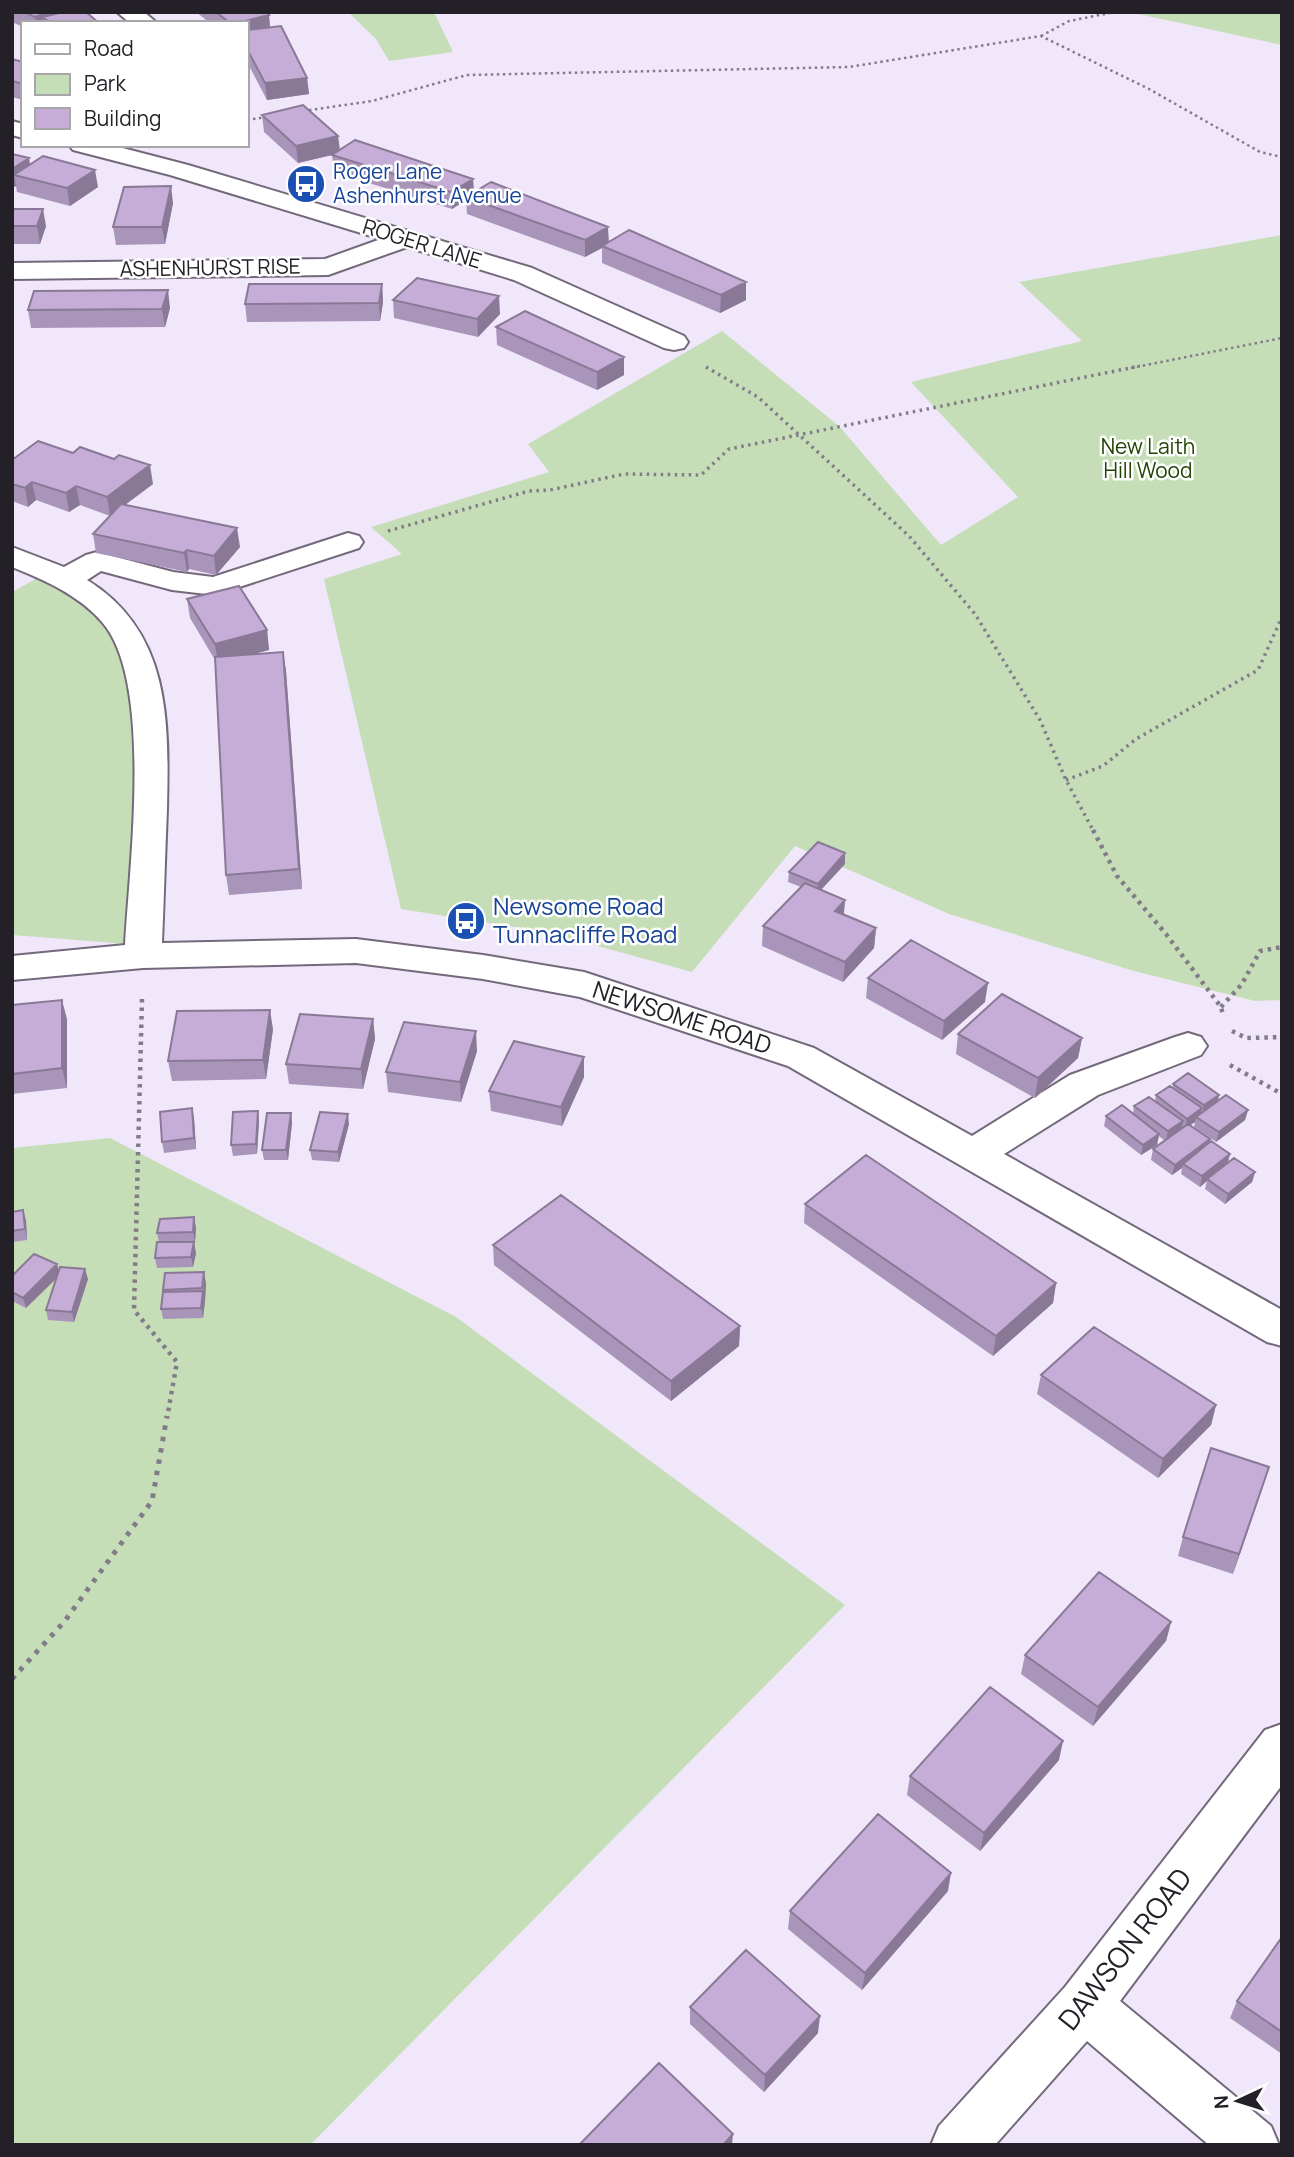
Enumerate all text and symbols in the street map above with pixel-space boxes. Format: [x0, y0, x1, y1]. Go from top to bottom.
legend [21, 21, 248, 147]
text: Road [84, 34, 134, 62]
text: Park [84, 69, 126, 97]
text: Building [84, 104, 161, 132]
place label: Roger Lane Ashenhurst Avenue [333, 157, 522, 209]
bus stop icon: Roger Lane Ashenhurst Avenue [285, 163, 327, 205]
street label: ROGER LANE [359, 212, 485, 274]
street label: ASHENHURST RISE [119, 251, 301, 283]
park label: New Laith Hill Wood [1101, 432, 1195, 484]
place label: Newsome Road Tunnacliffe Road [493, 889, 677, 950]
bus stop icon: Newsome Road Tunnacliffe Road [445, 900, 487, 942]
street label: NEWSOME ROAD [589, 972, 776, 1061]
street label: DAWSON ROAD [1049, 1860, 1199, 2037]
north arrow [1203, 2066, 1273, 2136]
text: N [1208, 2094, 1234, 2110]

